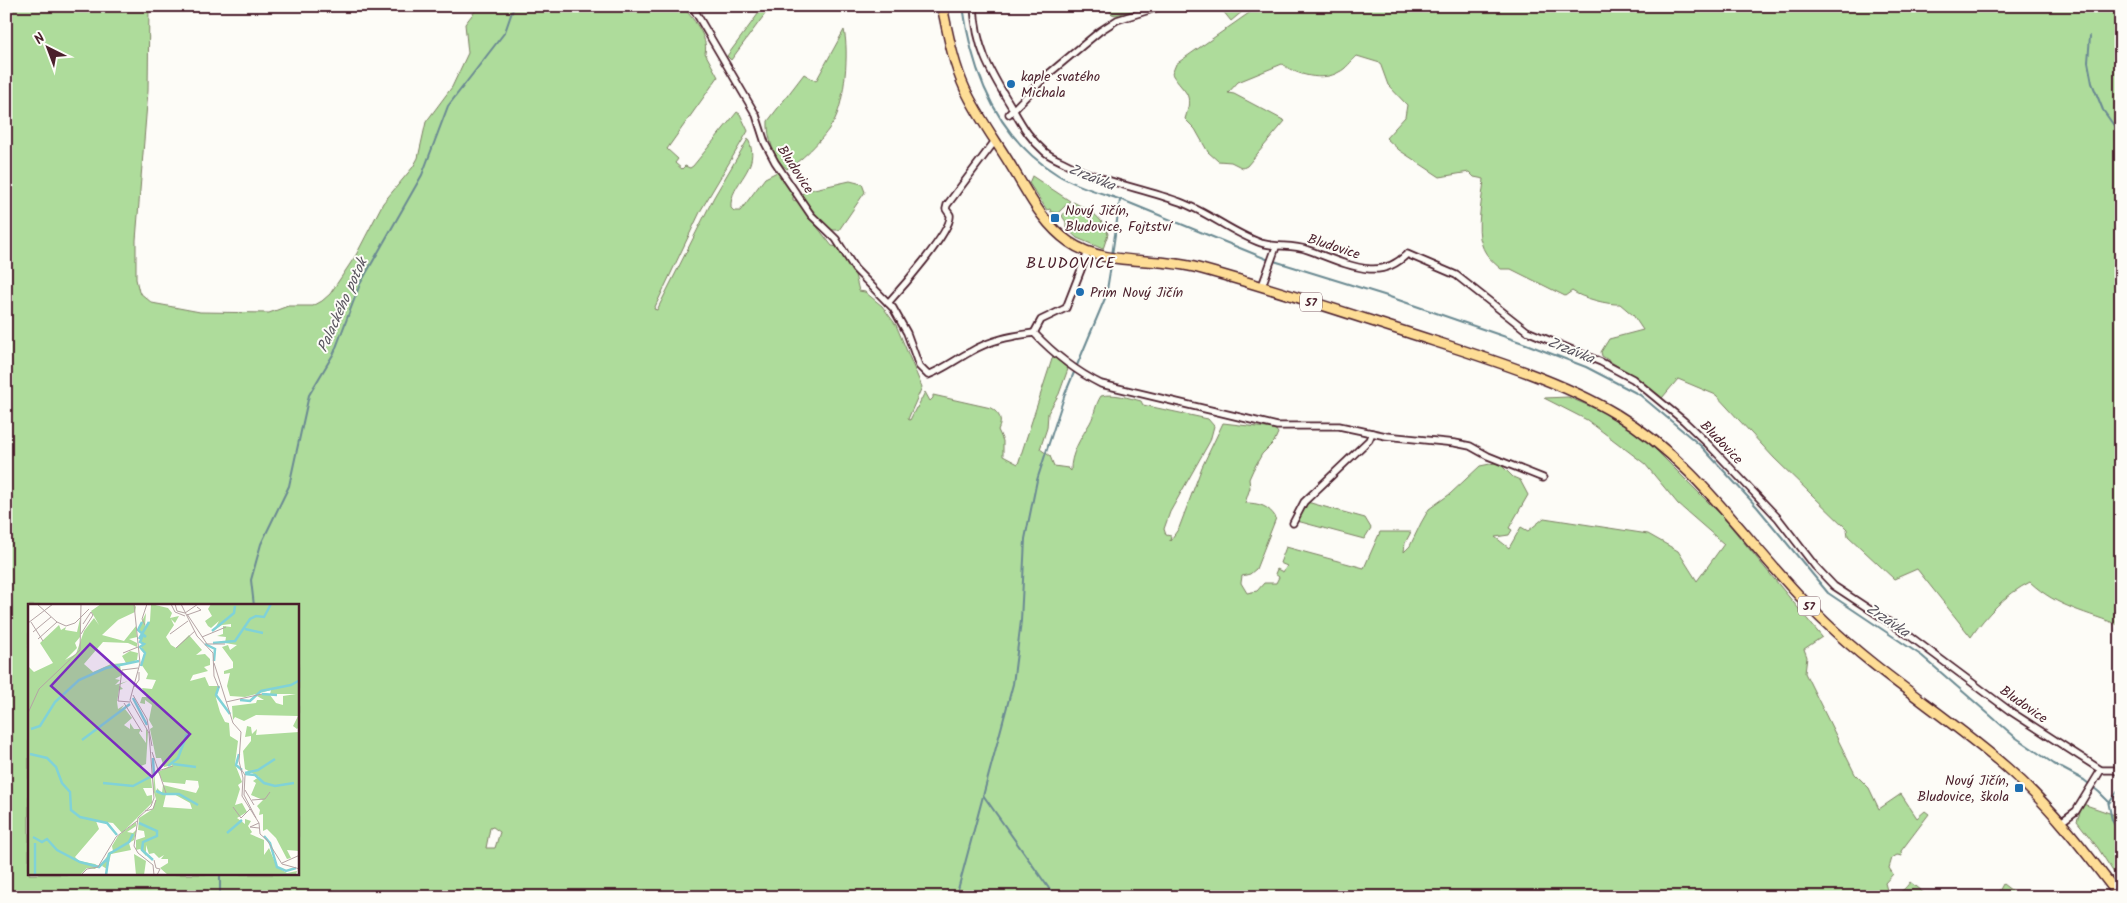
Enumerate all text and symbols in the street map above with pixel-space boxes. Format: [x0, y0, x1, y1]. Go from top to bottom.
north arrow [22, 22, 72, 72]
text: N [29, 28, 51, 50]
place label: kaple svatého Michala [1021, 66, 1100, 104]
marker: kaple svatého Michala [1005, 78, 1017, 90]
street label: Bludovice [771, 141, 820, 199]
water label: Zrzávka [1065, 158, 1119, 198]
place label: Nový Jičín, Bludovice, Fojtství [1065, 200, 1174, 238]
marker: Nový Jičín, Bludovice, Fojtství [1049, 212, 1061, 224]
street label: Bludovice [1305, 228, 1364, 266]
district label: BLUDOVICE [1026, 251, 1116, 276]
water label: Palackého potok [311, 253, 375, 356]
place label: Prim Nový Jičín [1090, 282, 1183, 304]
marker: Prim Nový Jičín [1074, 286, 1086, 298]
road number: 57 [1300, 292, 1322, 312]
water label: Zrzávka [1544, 331, 1598, 371]
street label: Bludovice [1695, 416, 1748, 470]
road number: 57 [1798, 596, 1820, 616]
water label: Zrzávka [1861, 597, 1915, 645]
inset map [28, 604, 299, 876]
street label: Bludovice [1995, 680, 2052, 730]
place label: Nový Jičín, Bludovice, škola [1917, 770, 2009, 808]
marker: Nový Jičín, Bludovice, škola [2013, 782, 2025, 794]

